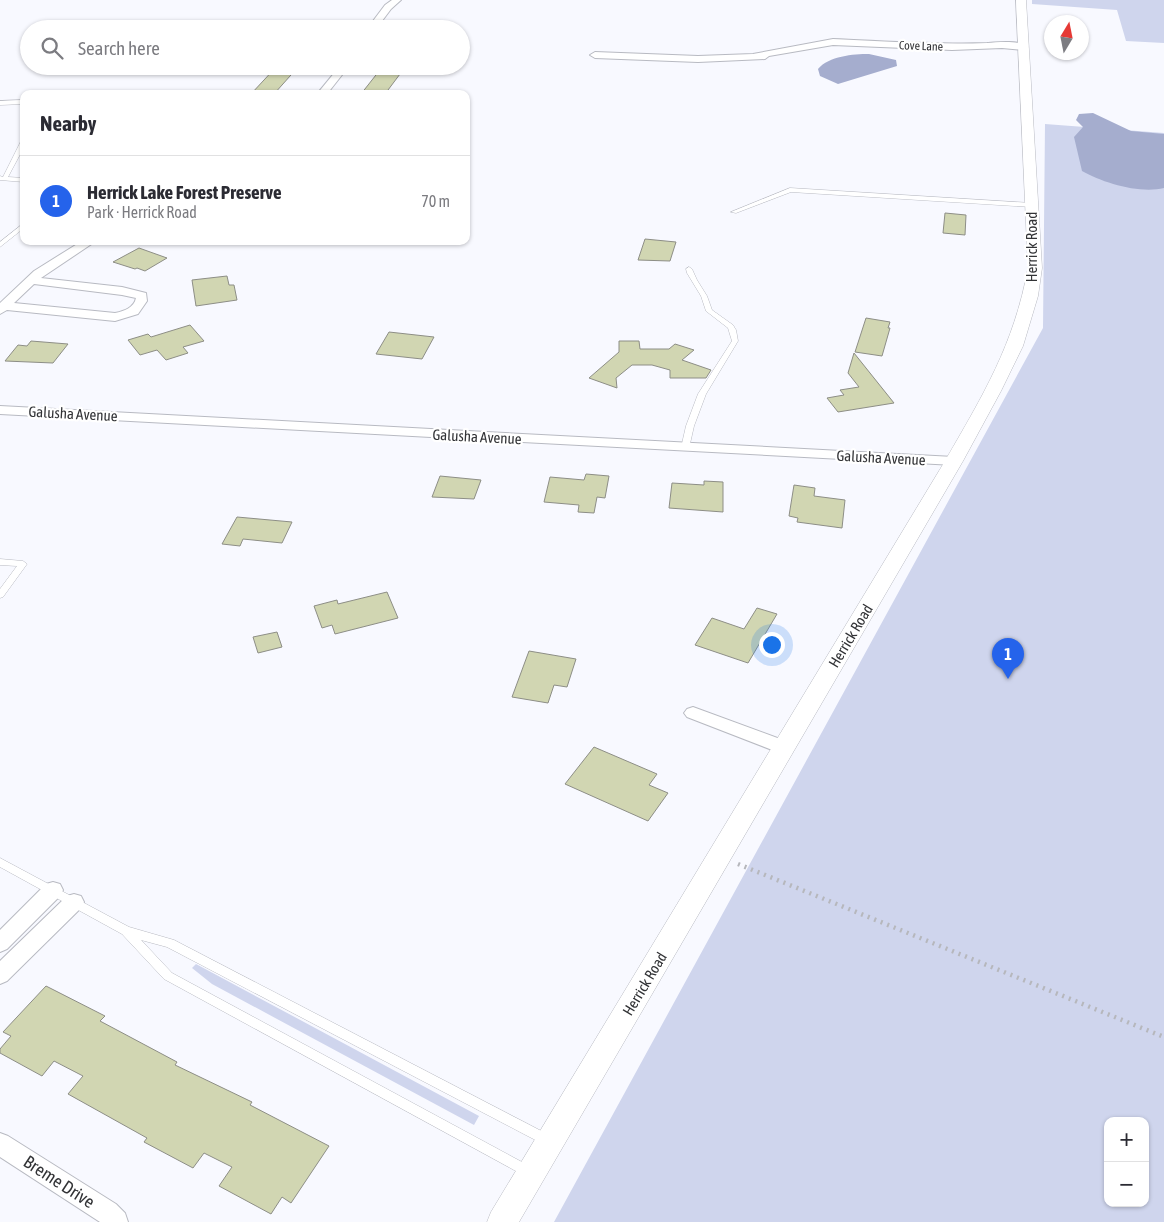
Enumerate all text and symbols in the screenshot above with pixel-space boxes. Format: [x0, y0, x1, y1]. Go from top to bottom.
north arrow [1044, 15, 1089, 60]
search box [20, 20, 470, 75]
icon: search [38, 34, 66, 62]
text: Search here [78, 37, 160, 59]
street label: Cove Lane [899, 38, 943, 54]
text: Nearby [40, 111, 96, 135]
text: Herrick Lake Forest Preserve [87, 181, 282, 203]
text: 1 [52, 192, 60, 210]
text: 70 m [421, 192, 450, 210]
text: Park · Herrick Road [87, 203, 197, 221]
street label: Herrick Road [1023, 212, 1040, 282]
street label: Galusha Avenue [28, 403, 118, 424]
street label: Galusha Avenue [432, 426, 522, 447]
street label: Galusha Avenue [836, 447, 926, 468]
street label: Herrick Road [825, 601, 876, 670]
your location [759, 632, 785, 658]
pin: 1 [992, 638, 1024, 679]
street label: Herrick Road [619, 949, 670, 1018]
map controls [1104, 1117, 1149, 1207]
button: + [1104, 1117, 1149, 1162]
street label: Breme Drive [20, 1151, 99, 1212]
button: − [1104, 1162, 1149, 1207]

